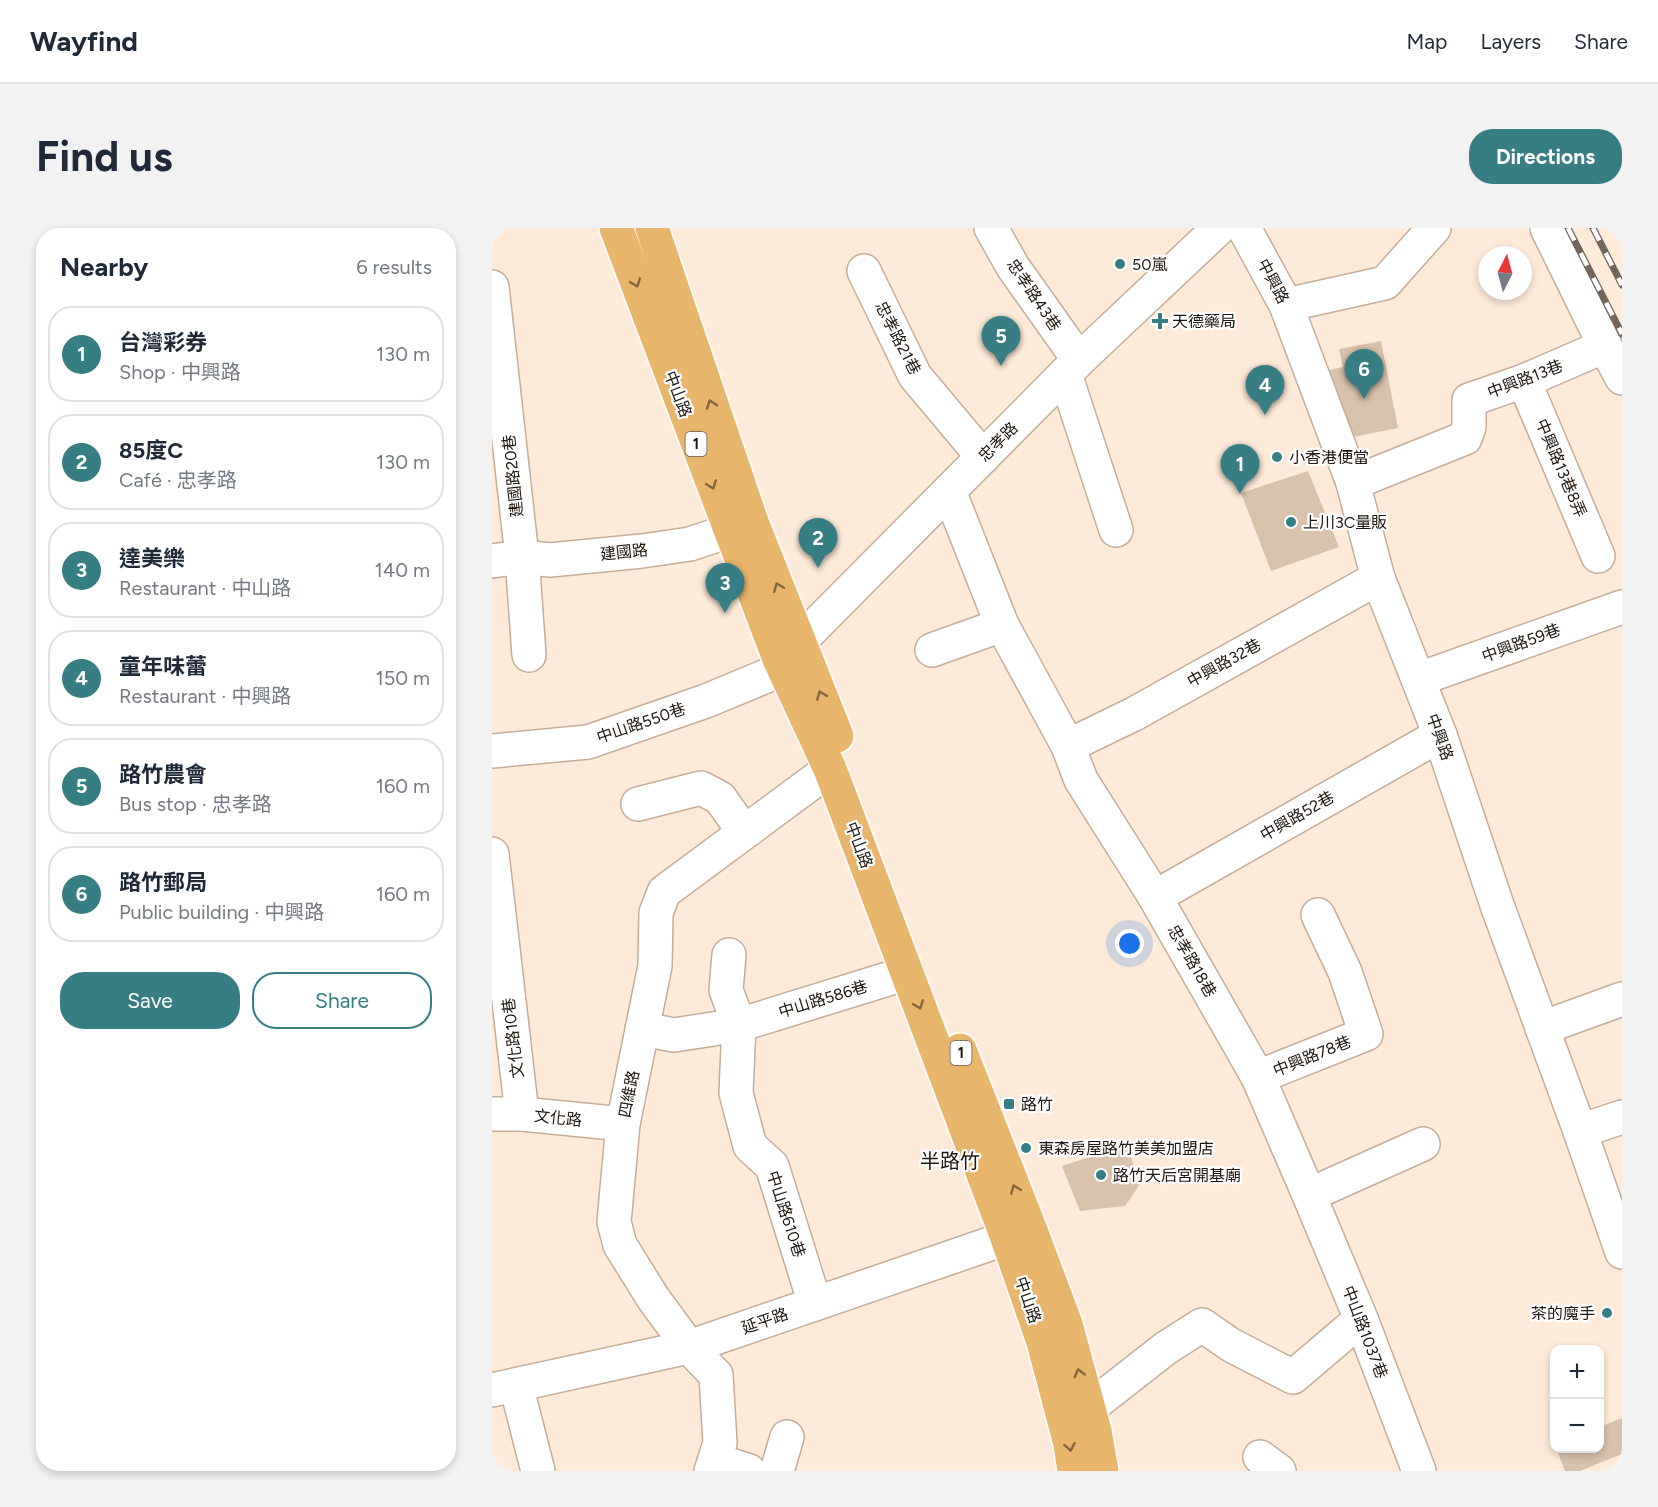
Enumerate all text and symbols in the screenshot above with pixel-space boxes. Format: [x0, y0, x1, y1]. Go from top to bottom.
text: Wayfind [30, 24, 138, 58]
text: Map [1407, 29, 1447, 54]
text: Layers [1480, 29, 1541, 54]
text: Share [1574, 29, 1628, 54]
button: Directions [1469, 129, 1622, 184]
text: Find us [36, 131, 173, 182]
north arrow [1478, 246, 1532, 300]
text: Nearby [60, 251, 148, 283]
text: 6 results [356, 255, 432, 279]
street label: 忠孝路43巷 [1003, 255, 1065, 335]
place label: 50嵐 [1132, 255, 1167, 274]
street label: 中興路 [1253, 255, 1293, 307]
marker: 50嵐 [1113, 257, 1127, 271]
one-way arrow [629, 277, 641, 288]
street label: 忠孝路21巷 [871, 298, 925, 378]
place label: 天德藥局 [1172, 312, 1236, 331]
marker: 天德藥局 [1153, 314, 1167, 328]
pin: 5 [982, 316, 1020, 366]
text: 台灣彩券 [119, 329, 207, 356]
text: 1 [77, 342, 86, 366]
text: 130 m [376, 342, 430, 366]
pin: 6 [1344, 350, 1384, 399]
street label: 中興路13巷 [1485, 356, 1565, 402]
text: Shop · 中興路 [119, 360, 241, 384]
pin: 4 [1246, 366, 1284, 415]
street label: 中山路 [661, 368, 695, 420]
one-way arrow [706, 399, 719, 410]
street label: 中興路13巷8弄 [1532, 416, 1590, 520]
street label: 忠孝路 [974, 418, 1022, 466]
road number: 1 [686, 432, 706, 456]
street label: 建國路20巷 [499, 434, 527, 518]
text: 85度C [119, 437, 183, 464]
pin: 1 [1220, 444, 1260, 494]
place label: 小香港便當 [1289, 448, 1369, 467]
text: 2 [76, 450, 87, 474]
text: 130 m [376, 450, 430, 474]
marker: 小香港便當 [1270, 450, 1284, 464]
text: Café · 忠孝路 [119, 468, 237, 492]
one-way arrow [704, 479, 717, 490]
place label: 上川3C量販 [1303, 513, 1387, 532]
marker: 上川3C量販 [1284, 515, 1298, 529]
pin: 2 [798, 518, 838, 568]
street label: 建國路 [599, 540, 649, 564]
text: 達美樂 [119, 545, 185, 572]
text: 3 [76, 558, 87, 582]
text: 140 m [375, 558, 430, 582]
pin: 3 [706, 564, 744, 613]
text: Restaurant · 中山路 [119, 576, 291, 600]
one-way arrow [773, 582, 785, 593]
street label: 中興路59巷 [1479, 620, 1563, 666]
street label: 中興路32巷 [1184, 635, 1264, 691]
text: 童年味蕾 [119, 653, 207, 680]
text: 4 [75, 666, 88, 690]
text: 150 m [375, 666, 430, 690]
text: Restaurant · 中興路 [119, 684, 291, 708]
one-way arrow [816, 690, 828, 701]
street label: 中山路550巷 [594, 699, 688, 747]
street label: 中興路 [1423, 711, 1457, 763]
text: 路竹農會 [119, 761, 207, 788]
text: 5 [76, 774, 87, 798]
text: 160 m [376, 774, 430, 798]
street label: 中興路52巷 [1257, 787, 1337, 845]
text: Bus stop · 忠孝路 [119, 792, 272, 816]
street label: 中山路 [842, 819, 876, 871]
text: 路竹郵局 [119, 869, 207, 896]
text: 6 [76, 882, 87, 906]
text: 160 m [376, 882, 430, 906]
text: Public building · 中興路 [119, 900, 324, 924]
street label: 忠孝路18巷 [1164, 921, 1220, 1001]
your location [1115, 929, 1144, 958]
button: Save [60, 972, 240, 1029]
button: Share [252, 972, 432, 1029]
street label: 中山路586巷 [776, 976, 870, 1022]
street label: 文化路10巷 [499, 997, 527, 1079]
one-way arrow [912, 999, 925, 1010]
street label: 中興路78巷 [1270, 1032, 1354, 1080]
road number: 1 [950, 1041, 972, 1065]
street label: 四維路 [615, 1069, 643, 1119]
place label: 路竹 [1021, 1095, 1053, 1114]
marker: 路竹 [1002, 1097, 1016, 1111]
street label: 文化路 [533, 1106, 583, 1130]
place label: 東森房屋路竹美美加盟店 [1038, 1139, 1214, 1158]
marker: 東森房屋路竹美美加盟店 [1019, 1141, 1033, 1155]
district label: 半路竹 [920, 1149, 980, 1173]
place label: 路竹天后宮開基廟 [1113, 1166, 1241, 1185]
street label: 中山路610巷 [763, 1168, 809, 1260]
marker: 路竹天后宮開基廟 [1094, 1168, 1108, 1182]
one-way arrow [1010, 1184, 1022, 1195]
street label: 中山路 [1011, 1274, 1045, 1326]
street label: 中山路1037巷 [1339, 1283, 1391, 1381]
street label: 延平路 [739, 1304, 791, 1338]
place label: 茶的魔手 [1531, 1304, 1595, 1323]
marker: 茶的魔手 [1600, 1306, 1614, 1320]
map controls [1550, 1345, 1604, 1453]
button: + [1550, 1345, 1604, 1399]
one-way arrow [1073, 1368, 1086, 1378]
button: − [1550, 1399, 1604, 1453]
one-way arrow [1063, 1442, 1076, 1452]

